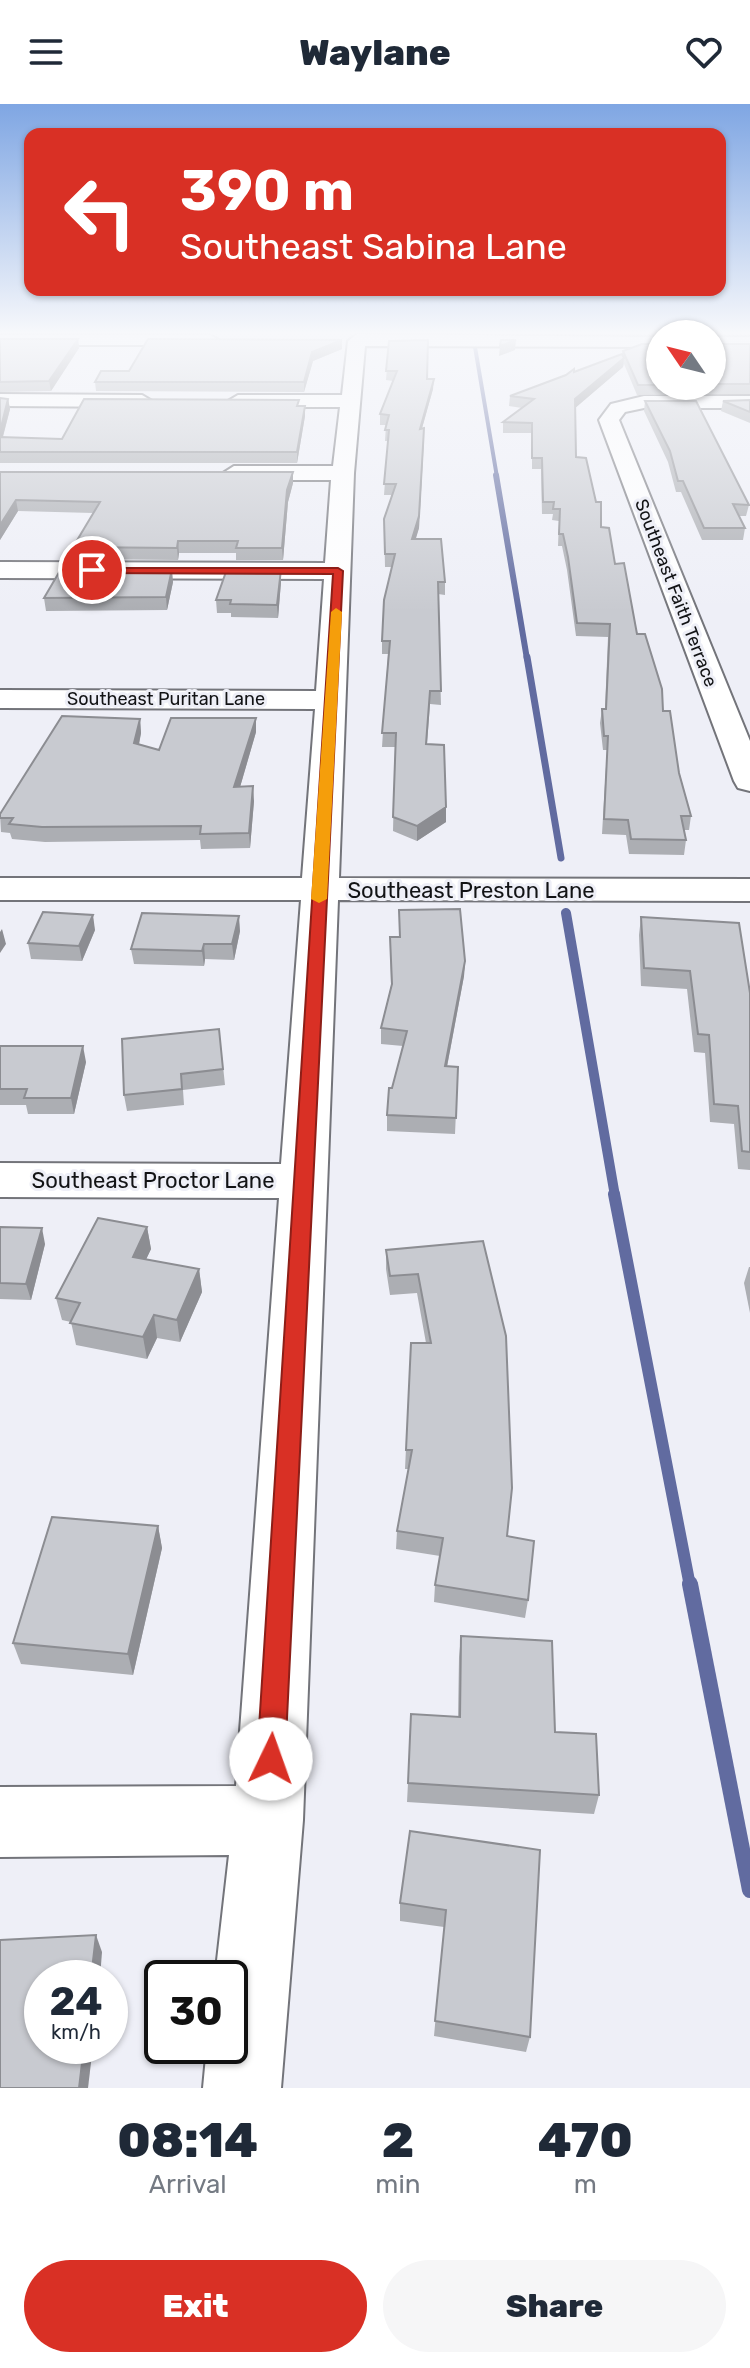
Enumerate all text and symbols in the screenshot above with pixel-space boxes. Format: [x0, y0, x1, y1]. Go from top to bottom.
icon: menu [24, 30, 68, 74]
icon: heart [682, 30, 726, 74]
text: Waylane [299, 31, 451, 74]
text: 390 m [180, 158, 354, 224]
icon: left [48, 160, 152, 264]
text: Southeast Sabina Lane [180, 225, 567, 268]
north arrow [646, 320, 726, 400]
map controls [646, 320, 726, 400]
street label: Southeast Faith Terrace [630, 496, 722, 690]
pin [58, 536, 126, 604]
icon: arrive [70, 548, 114, 592]
street label: Southeast Puritan Lane [67, 688, 265, 710]
street label: Southeast Preston Lane [347, 877, 595, 904]
street label: Southeast Proctor Lane [32, 1167, 274, 1194]
position arrow [229, 1717, 313, 1801]
speed limit sign: 30 [144, 1960, 248, 2064]
text: 24 [49, 1978, 103, 2025]
text: km/h [51, 2020, 101, 2044]
text: 08:14 [117, 2112, 258, 2169]
text: 2 [382, 2112, 414, 2169]
text: 470 [538, 2112, 633, 2169]
text: Arrival [149, 2169, 227, 2200]
text: min [375, 2169, 421, 2200]
text: m [574, 2169, 597, 2200]
button: Exit [24, 2260, 367, 2352]
button: Share [383, 2260, 726, 2352]

